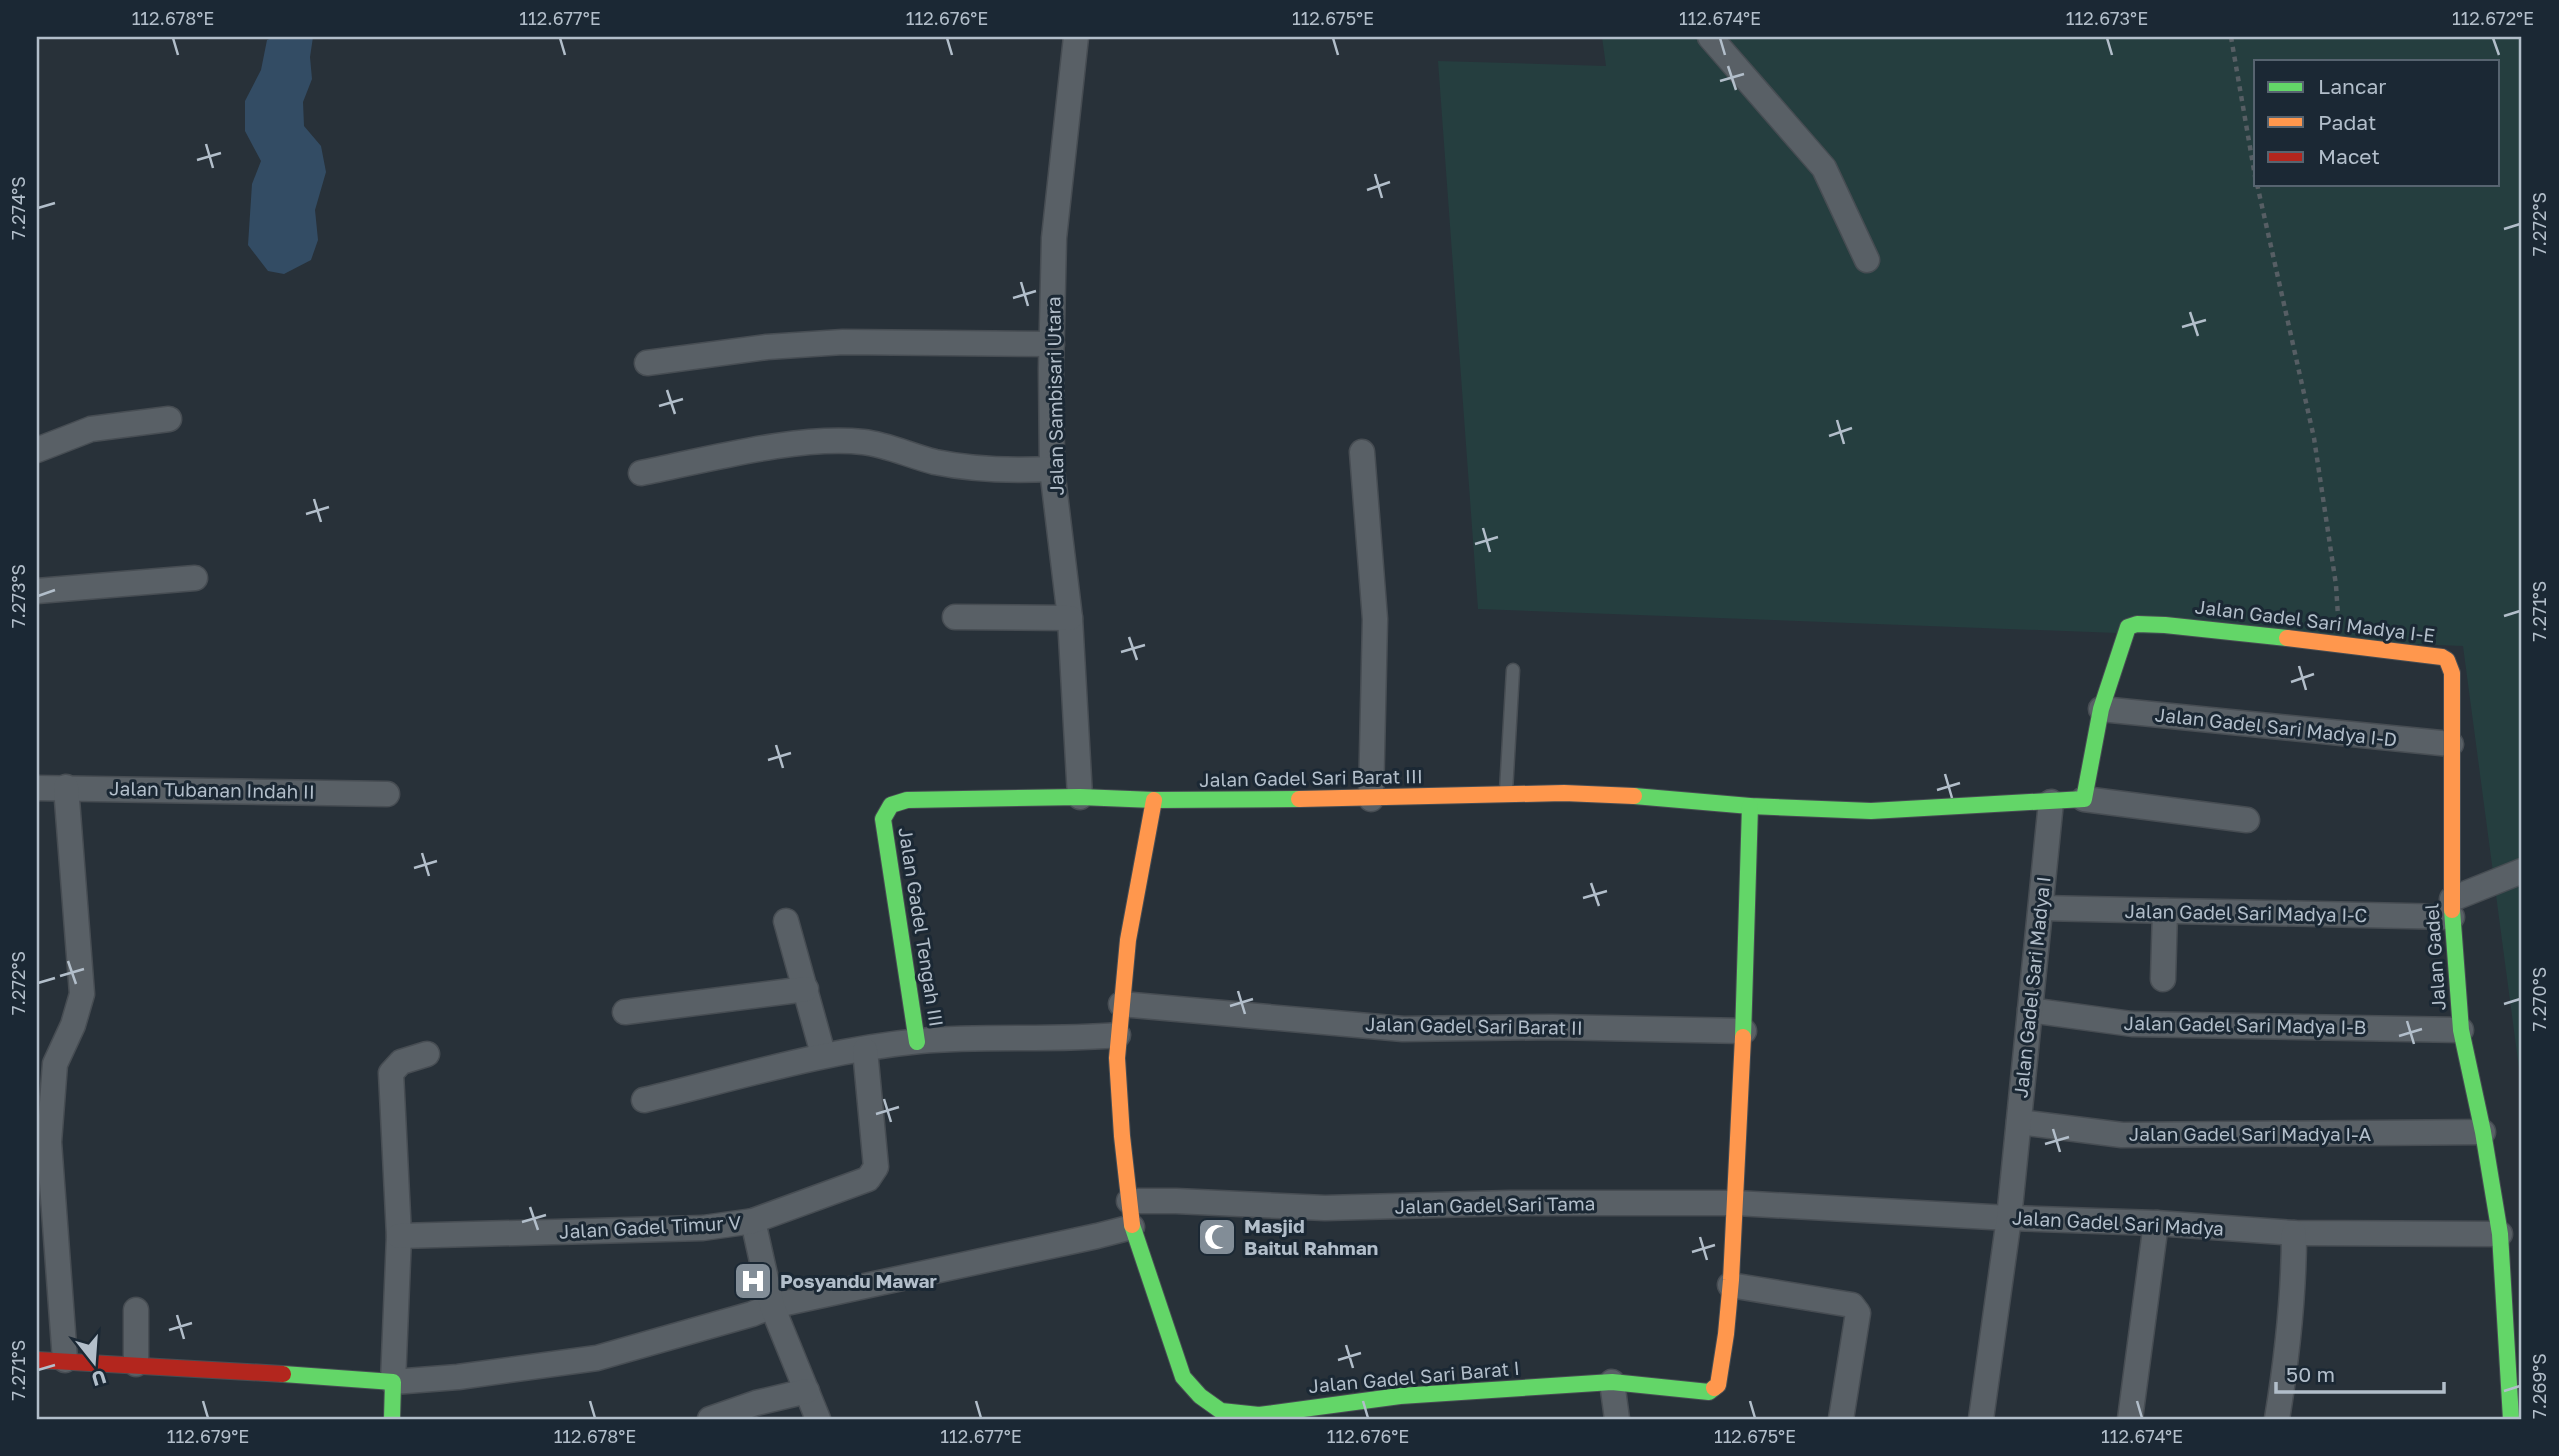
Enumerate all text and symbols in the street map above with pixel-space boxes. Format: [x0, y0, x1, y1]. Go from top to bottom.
text: 112.678°E [132, 7, 214, 29]
text: 112.677°E [519, 7, 601, 29]
text: 112.676°E [906, 7, 988, 29]
text: 112.675°E [1292, 7, 1374, 29]
text: 112.674°E [1679, 7, 1761, 29]
text: 112.673°E [2066, 7, 2148, 29]
text: 112.672°E [2452, 7, 2534, 29]
legend [2254, 60, 2500, 186]
text: Lancar [2318, 73, 2386, 99]
text: Padat [2318, 109, 2376, 135]
text: Macet [2318, 143, 2380, 169]
text: 7.274°S [7, 176, 29, 240]
text: 7.272°S [2528, 192, 2550, 256]
street label: Jalan Sambisari Utara [1041, 296, 1068, 496]
text: 7.273°S [7, 564, 29, 628]
text: 7.271°S [2528, 581, 2550, 641]
street label: Jalan Gadel Sari Madya I-E [2194, 594, 2436, 647]
street label: Jalan Gadel Sari Madya I-D [2154, 702, 2398, 751]
street label: Jalan Gadel Sari Barat III [1199, 764, 1423, 791]
street label: Jalan Tubanan Indah II [109, 776, 315, 803]
street label: Jalan Gadel Tengah III [894, 825, 949, 1028]
street label: Jalan Gadel Sari Madya I [2008, 875, 2055, 1099]
street label: Jalan Gadel Sari Madya I-C [2124, 899, 2368, 926]
street label: Jalan Gadel [2419, 903, 2450, 1011]
text: 7.272°S [7, 951, 29, 1015]
text: 7.270°S [2528, 967, 2550, 1031]
street label: Jalan Gadel Sari Madya I-B [2124, 1011, 2366, 1038]
street label: Jalan Gadel Sari Barat II [1365, 1012, 1583, 1039]
street label: Jalan Gadel Sari Madya I-A [2129, 1122, 2372, 1145]
street label: Jalan Gadel Sari Tama [1394, 1191, 1596, 1218]
street label: Jalan Gadel Sari Madya [2012, 1205, 2224, 1240]
street label: Jalan Gadel Timur V [558, 1210, 742, 1243]
place label: Masjid Baitul Rahman [1244, 1214, 1378, 1259]
mosque icon: Masjid Baitul Rahman [1196, 1216, 1238, 1258]
hospital icon: Posyandu Mawar [732, 1260, 774, 1302]
place label: Posyandu Mawar [780, 1269, 937, 1292]
north arrow [60, 1326, 130, 1396]
text: 7.271°S [7, 1340, 29, 1400]
scale bar [2276, 1351, 2444, 1395]
text: 7.269°S [2528, 1353, 2550, 1419]
street label: Jalan Gadel Sari Barat I [1307, 1356, 1521, 1397]
text: 50 m [2286, 1361, 2335, 1387]
text: U [89, 1366, 109, 1392]
text: 112.679°E [167, 1425, 249, 1447]
text: 112.678°E [554, 1425, 636, 1447]
text: 112.677°E [940, 1425, 1022, 1447]
text: 112.676°E [1327, 1425, 1409, 1447]
text: 112.675°E [1714, 1425, 1796, 1447]
text: 112.674°E [2101, 1425, 2183, 1447]

